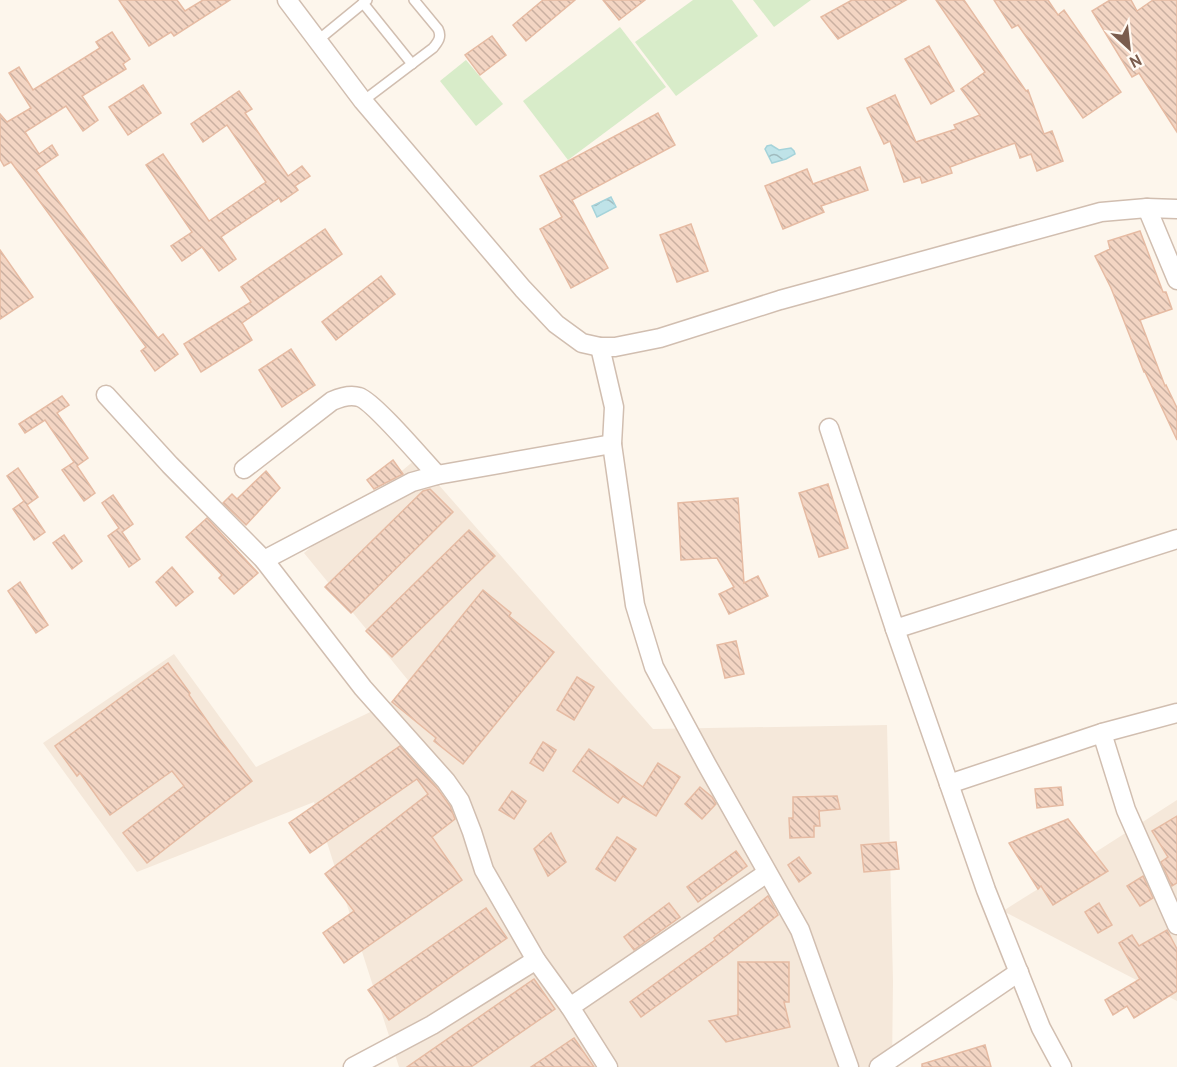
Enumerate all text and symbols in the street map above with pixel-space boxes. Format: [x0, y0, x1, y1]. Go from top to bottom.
north arrow [1099, 18, 1159, 78]
text: N [1127, 50, 1145, 73]

